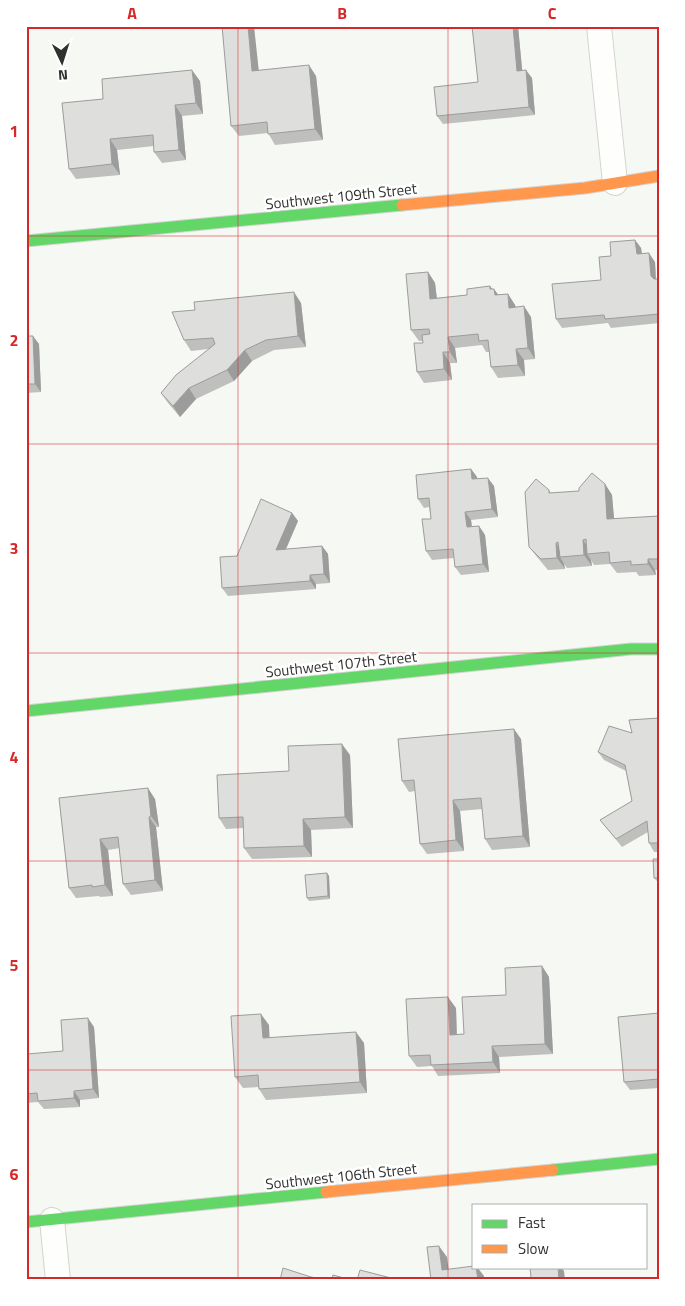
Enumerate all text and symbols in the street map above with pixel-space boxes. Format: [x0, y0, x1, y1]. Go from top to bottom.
text: A [127, 1, 137, 25]
text: B [337, 1, 347, 25]
text: C [548, 1, 557, 25]
north arrow [38, 38, 88, 88]
text: N [57, 65, 69, 86]
text: 1 [10, 119, 18, 143]
street label: Southwest 109th Street [264, 177, 419, 215]
text: 2 [10, 328, 18, 352]
text: 3 [10, 536, 18, 560]
street label: Southwest 107th Street [264, 645, 419, 683]
text: 4 [10, 745, 19, 769]
text: 5 [10, 953, 19, 977]
street label: Southwest 106th Street [264, 1157, 419, 1195]
text: 6 [10, 1162, 19, 1186]
legend [472, 1204, 648, 1268]
text: Fast [518, 1211, 546, 1234]
text: Slow [518, 1237, 549, 1260]

